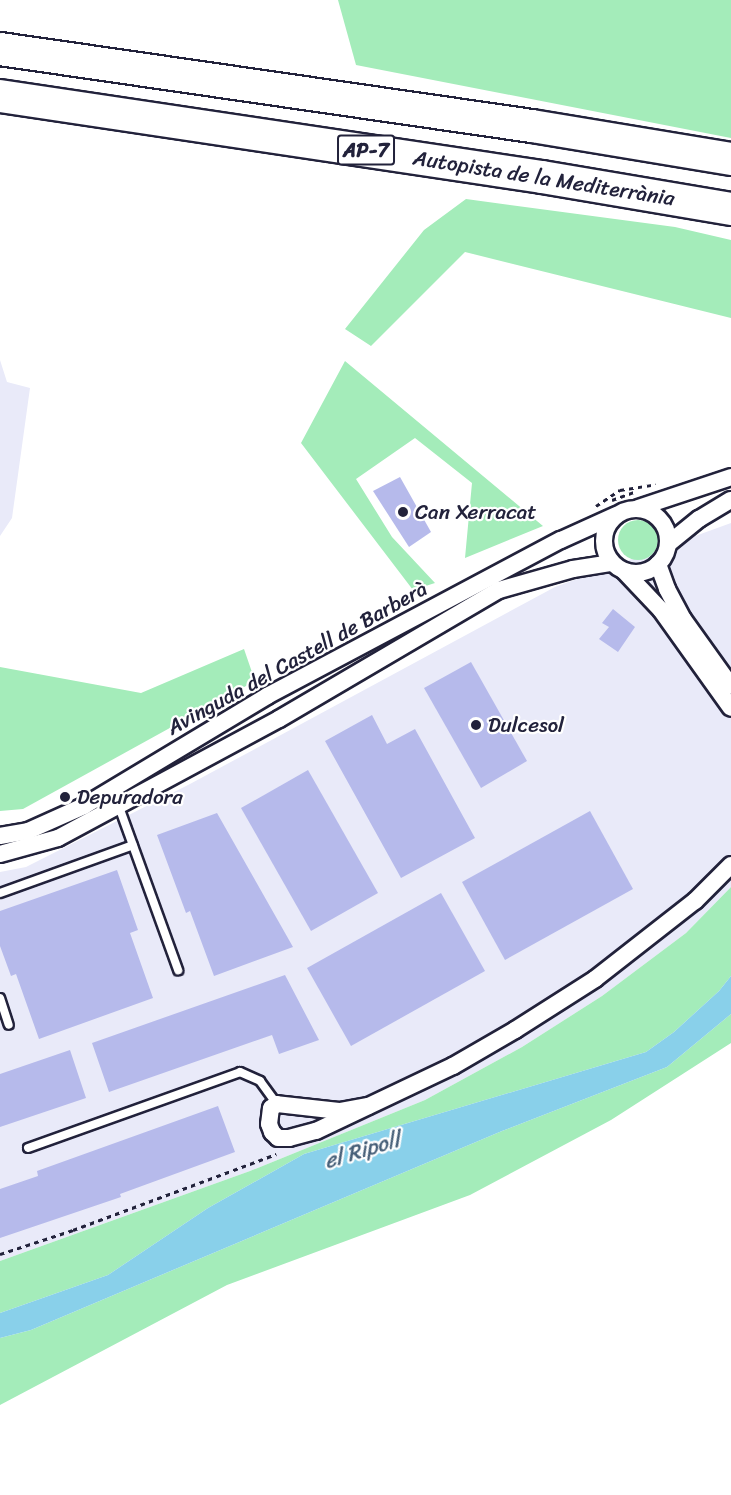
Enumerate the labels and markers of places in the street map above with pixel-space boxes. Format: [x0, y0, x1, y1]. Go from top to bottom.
place label: Can Xerracat [415, 499, 536, 525]
marker: Can Xerracat [396, 505, 410, 519]
place label: Dulcesol [488, 712, 564, 738]
marker: Dulcesol [469, 718, 483, 732]
place label: Depuradora [77, 784, 183, 810]
marker: Depuradora [58, 790, 72, 804]

